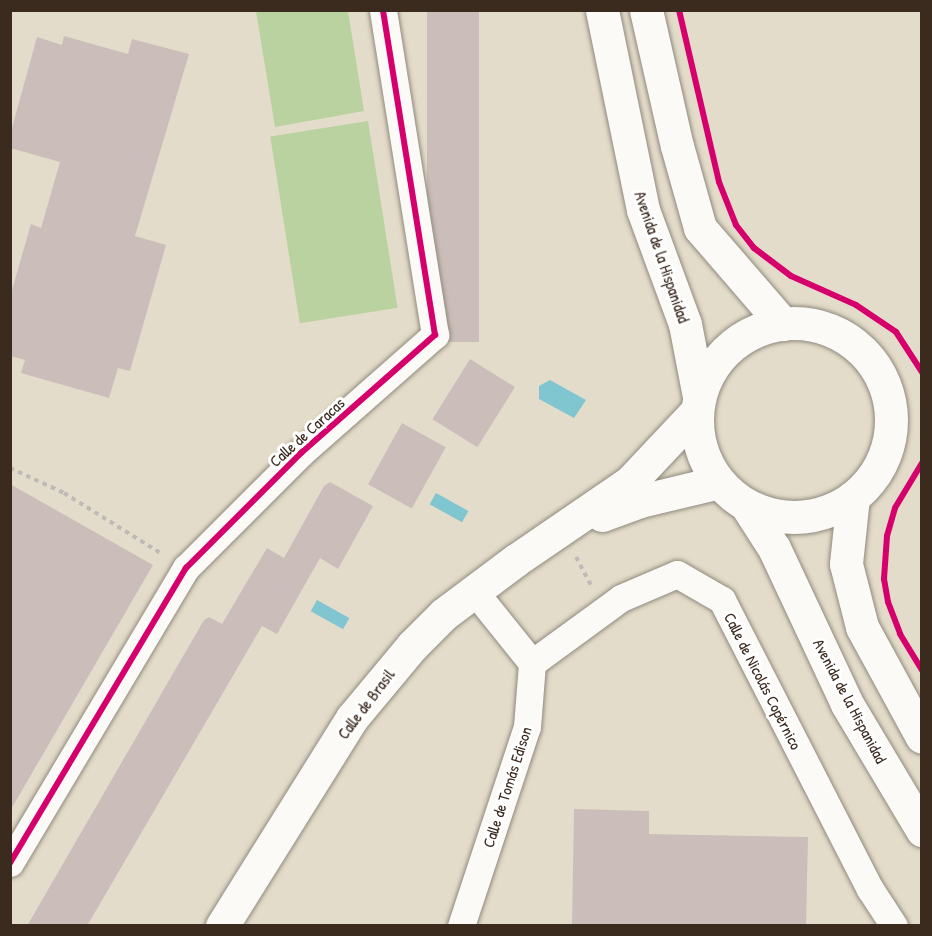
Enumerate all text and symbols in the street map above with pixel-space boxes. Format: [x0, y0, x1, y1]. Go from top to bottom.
street label: Avenida de la Hispanidad [630, 189, 694, 325]
street label: Calle de Caracas [266, 393, 348, 471]
street label: Calle de Nicolás Copérnico [720, 609, 806, 753]
street label: Avenida de la Hispanidad [809, 636, 891, 766]
street label: Calle de Brasil [333, 665, 399, 743]
street label: Calle de Tomás Edison [478, 724, 536, 850]

